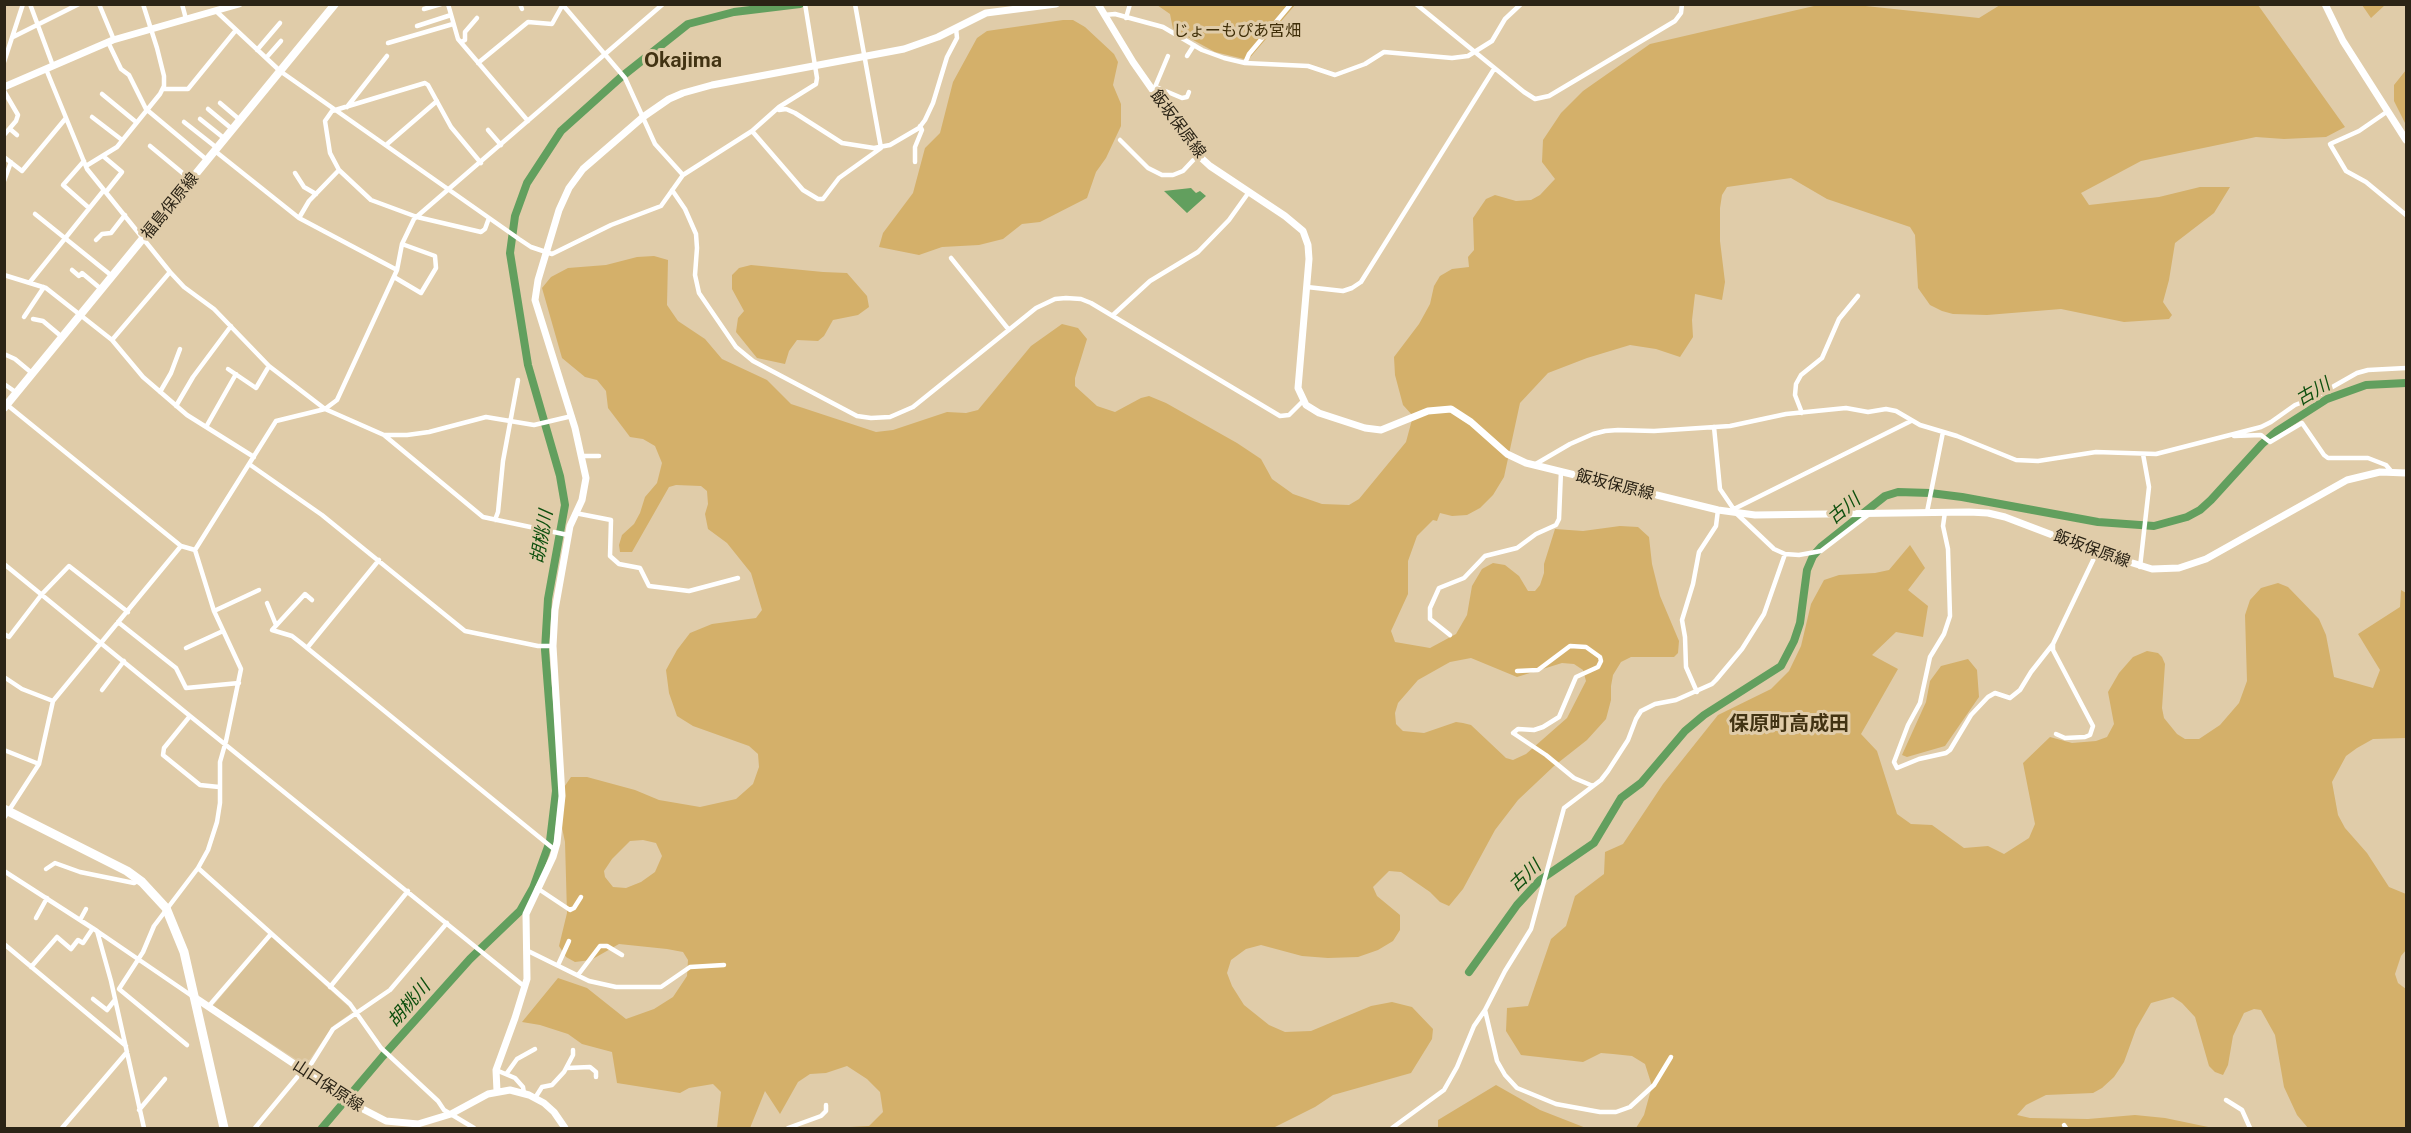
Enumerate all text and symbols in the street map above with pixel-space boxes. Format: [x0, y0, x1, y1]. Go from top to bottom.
park label: じょーもぴあ宮畑 [1173, 21, 1301, 41]
district label: Okajima [644, 49, 722, 73]
street label: 飯坂保原線 [1146, 86, 1210, 162]
street label: 福島保原線 [137, 169, 203, 243]
water label: 古川 [2292, 374, 2334, 410]
street label: 飯坂保原線 [1574, 466, 1656, 504]
water label: 古川 [1823, 489, 1865, 529]
water label: 胡桃川 [527, 509, 557, 565]
street label: 飯坂保原線 [2051, 526, 2133, 572]
district label: 保原町高成田 [1729, 712, 1849, 736]
water label: 古川 [1504, 856, 1546, 896]
water label: 胡桃川 [383, 977, 435, 1031]
street label: 山口保原線 [289, 1056, 367, 1116]

